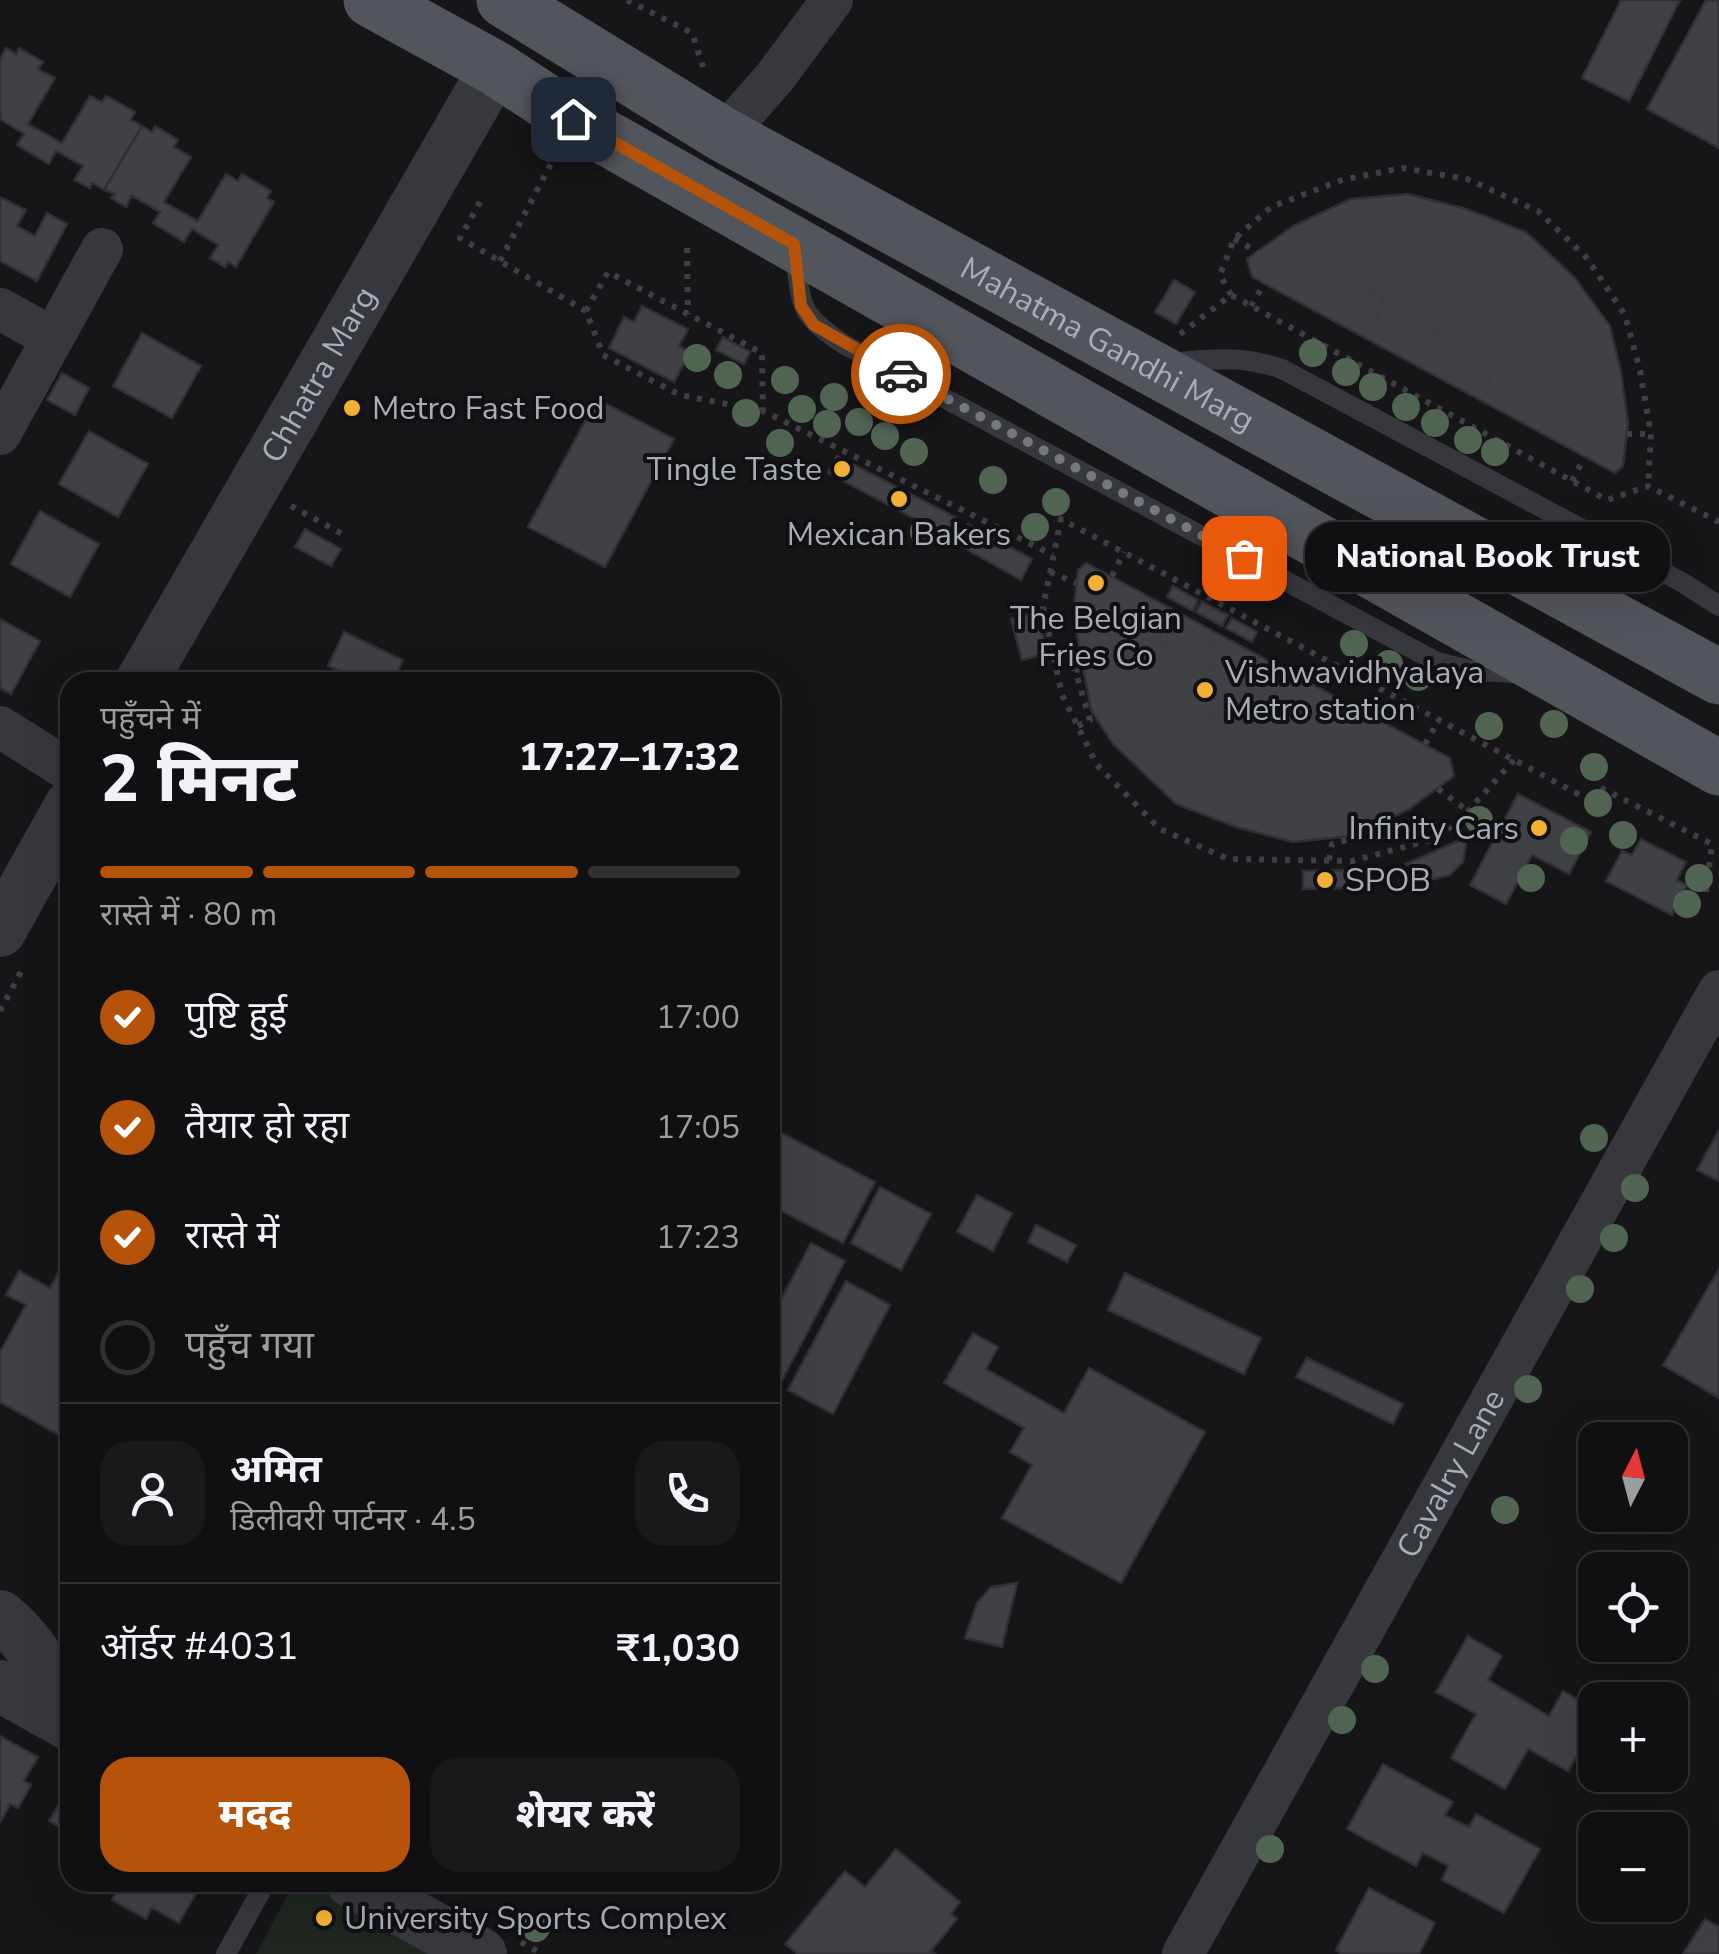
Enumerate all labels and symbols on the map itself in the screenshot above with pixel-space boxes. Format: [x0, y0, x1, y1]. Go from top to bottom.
pin [531, 77, 616, 162]
street label: Mahatma Gandhi Marg [953, 247, 1262, 442]
street label: Chhatra Marg [251, 279, 387, 471]
courier [851, 324, 951, 424]
place label: Metro Fast Food [372, 387, 605, 430]
marker: Metro Fast Food [341, 397, 363, 419]
place label: Tingle Taste [647, 448, 822, 491]
marker: Tingle Taste [831, 458, 853, 480]
marker: Mexican Bakers [888, 488, 910, 510]
place label: Mexican Bakers [787, 513, 1011, 556]
pin [1202, 516, 1287, 601]
callout: National Book Trust [1304, 523, 1669, 593]
marker: The Belgian Fries Co [1085, 572, 1107, 594]
place label: The Belgian Fries Co [1010, 597, 1182, 677]
place label: Vishwavidhyalaya Metro station [1224, 651, 1484, 731]
marker: Vishwavidhyalaya Metro station [1194, 679, 1216, 701]
place label: Infinity Cars [1348, 807, 1519, 850]
marker: Infinity Cars [1528, 817, 1550, 839]
place label: SPOB [1345, 859, 1431, 902]
marker: SPOB [1314, 869, 1336, 891]
street label: Cavalry Lane [1387, 1381, 1515, 1566]
north arrow [1578, 1422, 1688, 1532]
place label: University Sports Complex [344, 1897, 727, 1940]
marker: University Sports Complex [313, 1907, 335, 1929]

